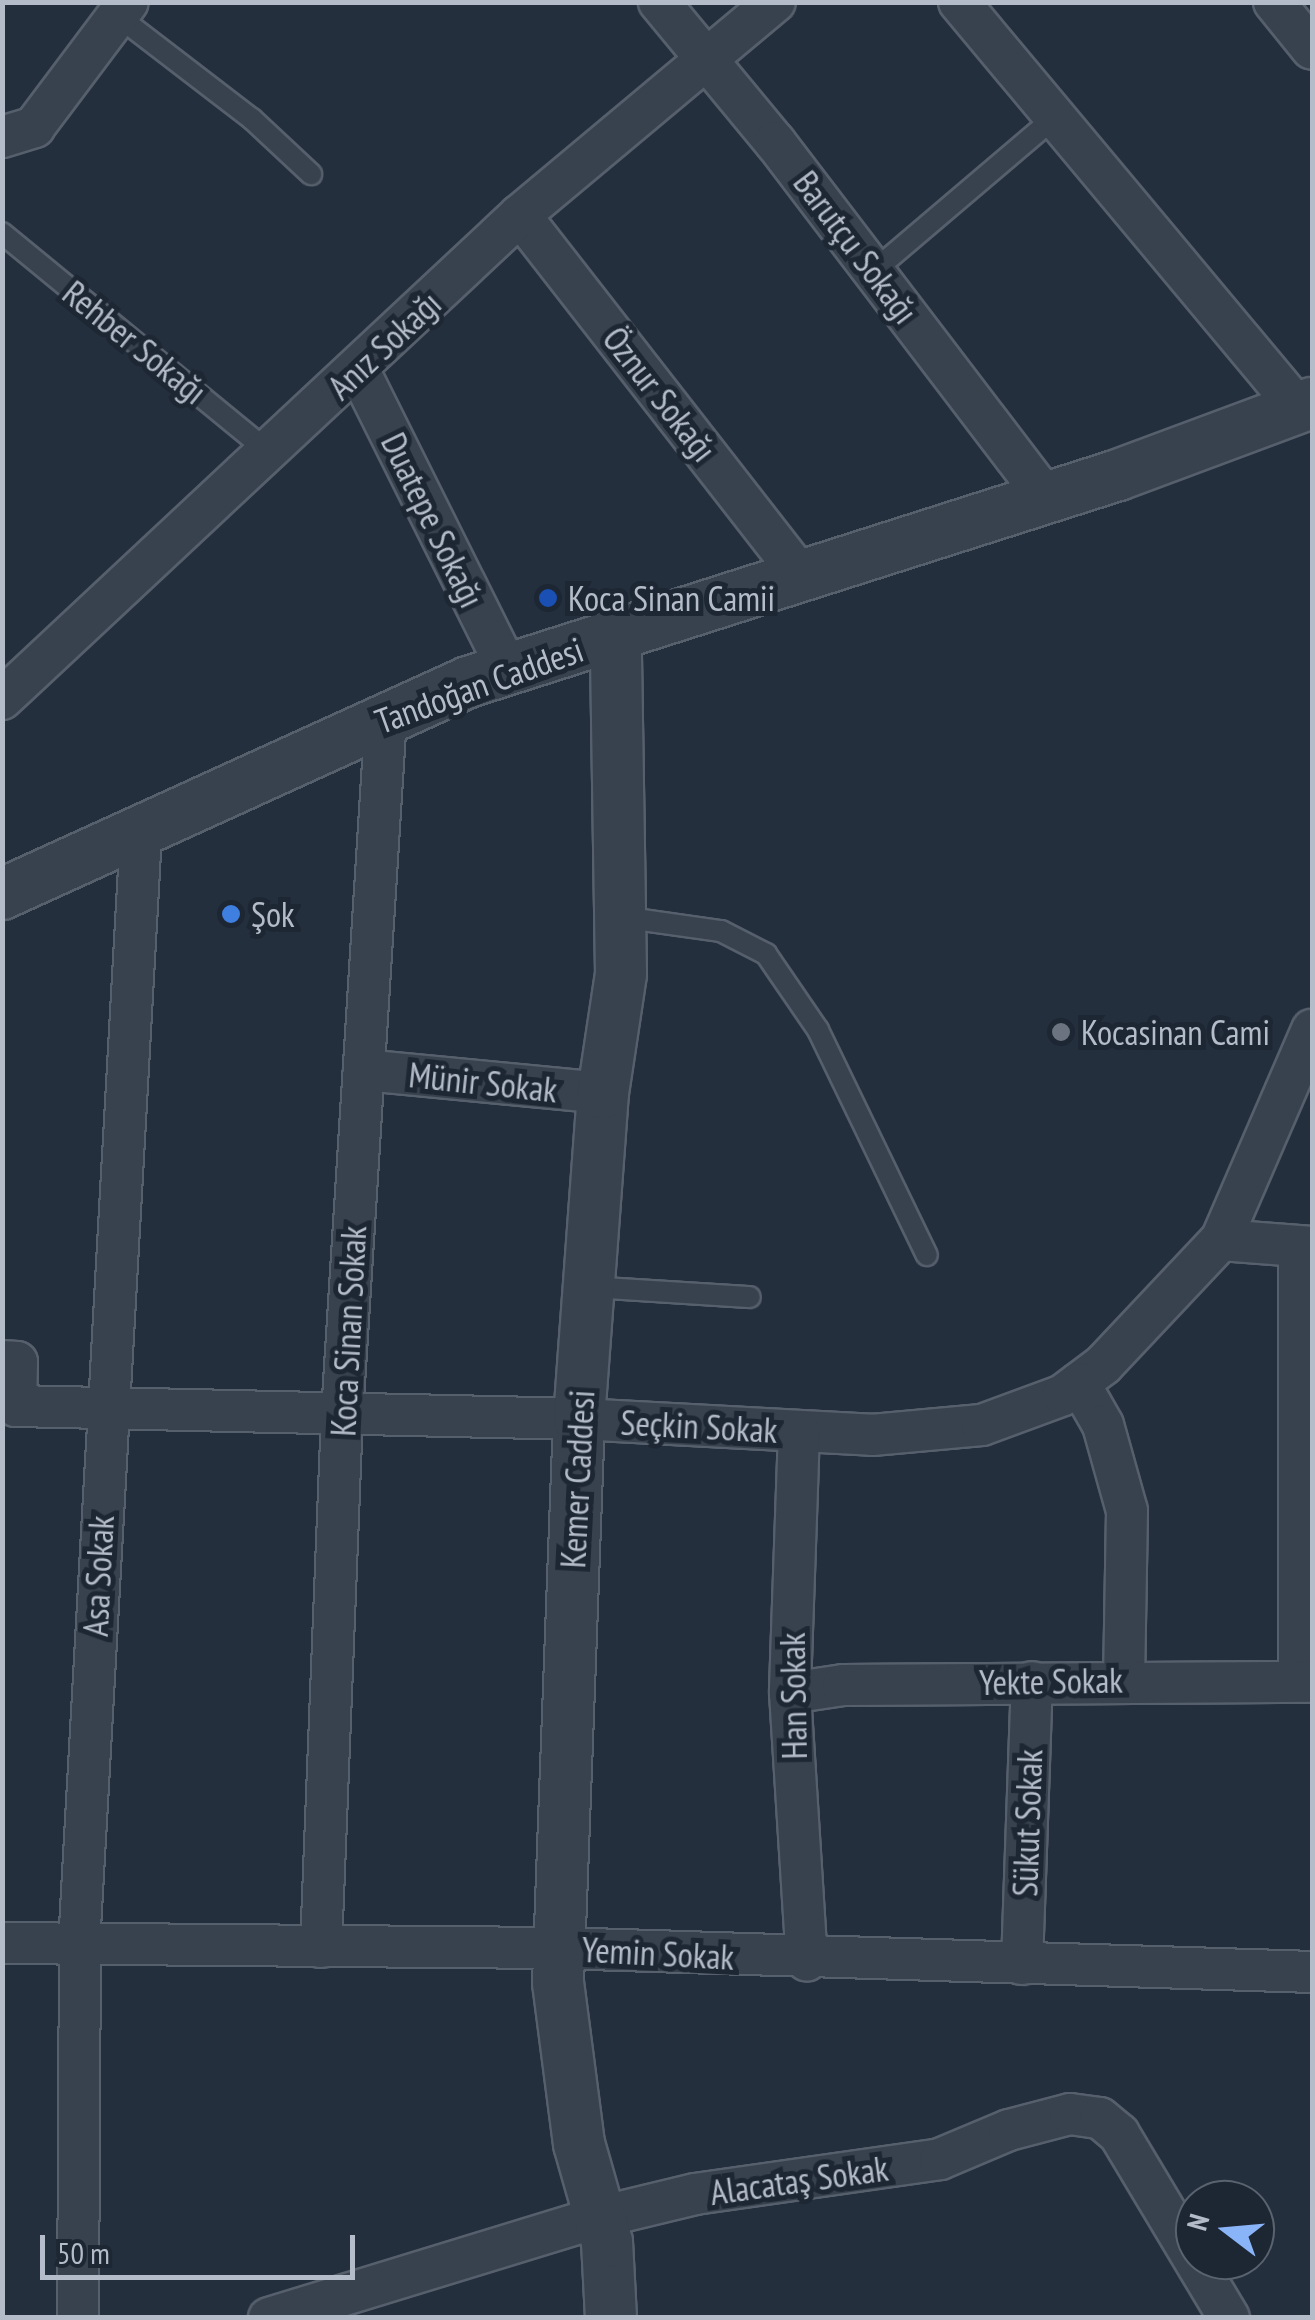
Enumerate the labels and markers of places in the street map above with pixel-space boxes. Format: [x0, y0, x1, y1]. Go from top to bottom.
place label: Koca Sinan Camii [568, 577, 775, 619]
marker: Koca Sinan Camii [537, 587, 559, 609]
place label: Şok [251, 893, 295, 935]
marker: Şok [220, 903, 242, 925]
place label: Kocasinan Cami [1081, 1011, 1270, 1053]
marker: Kocasinan Cami [1050, 1021, 1072, 1043]

